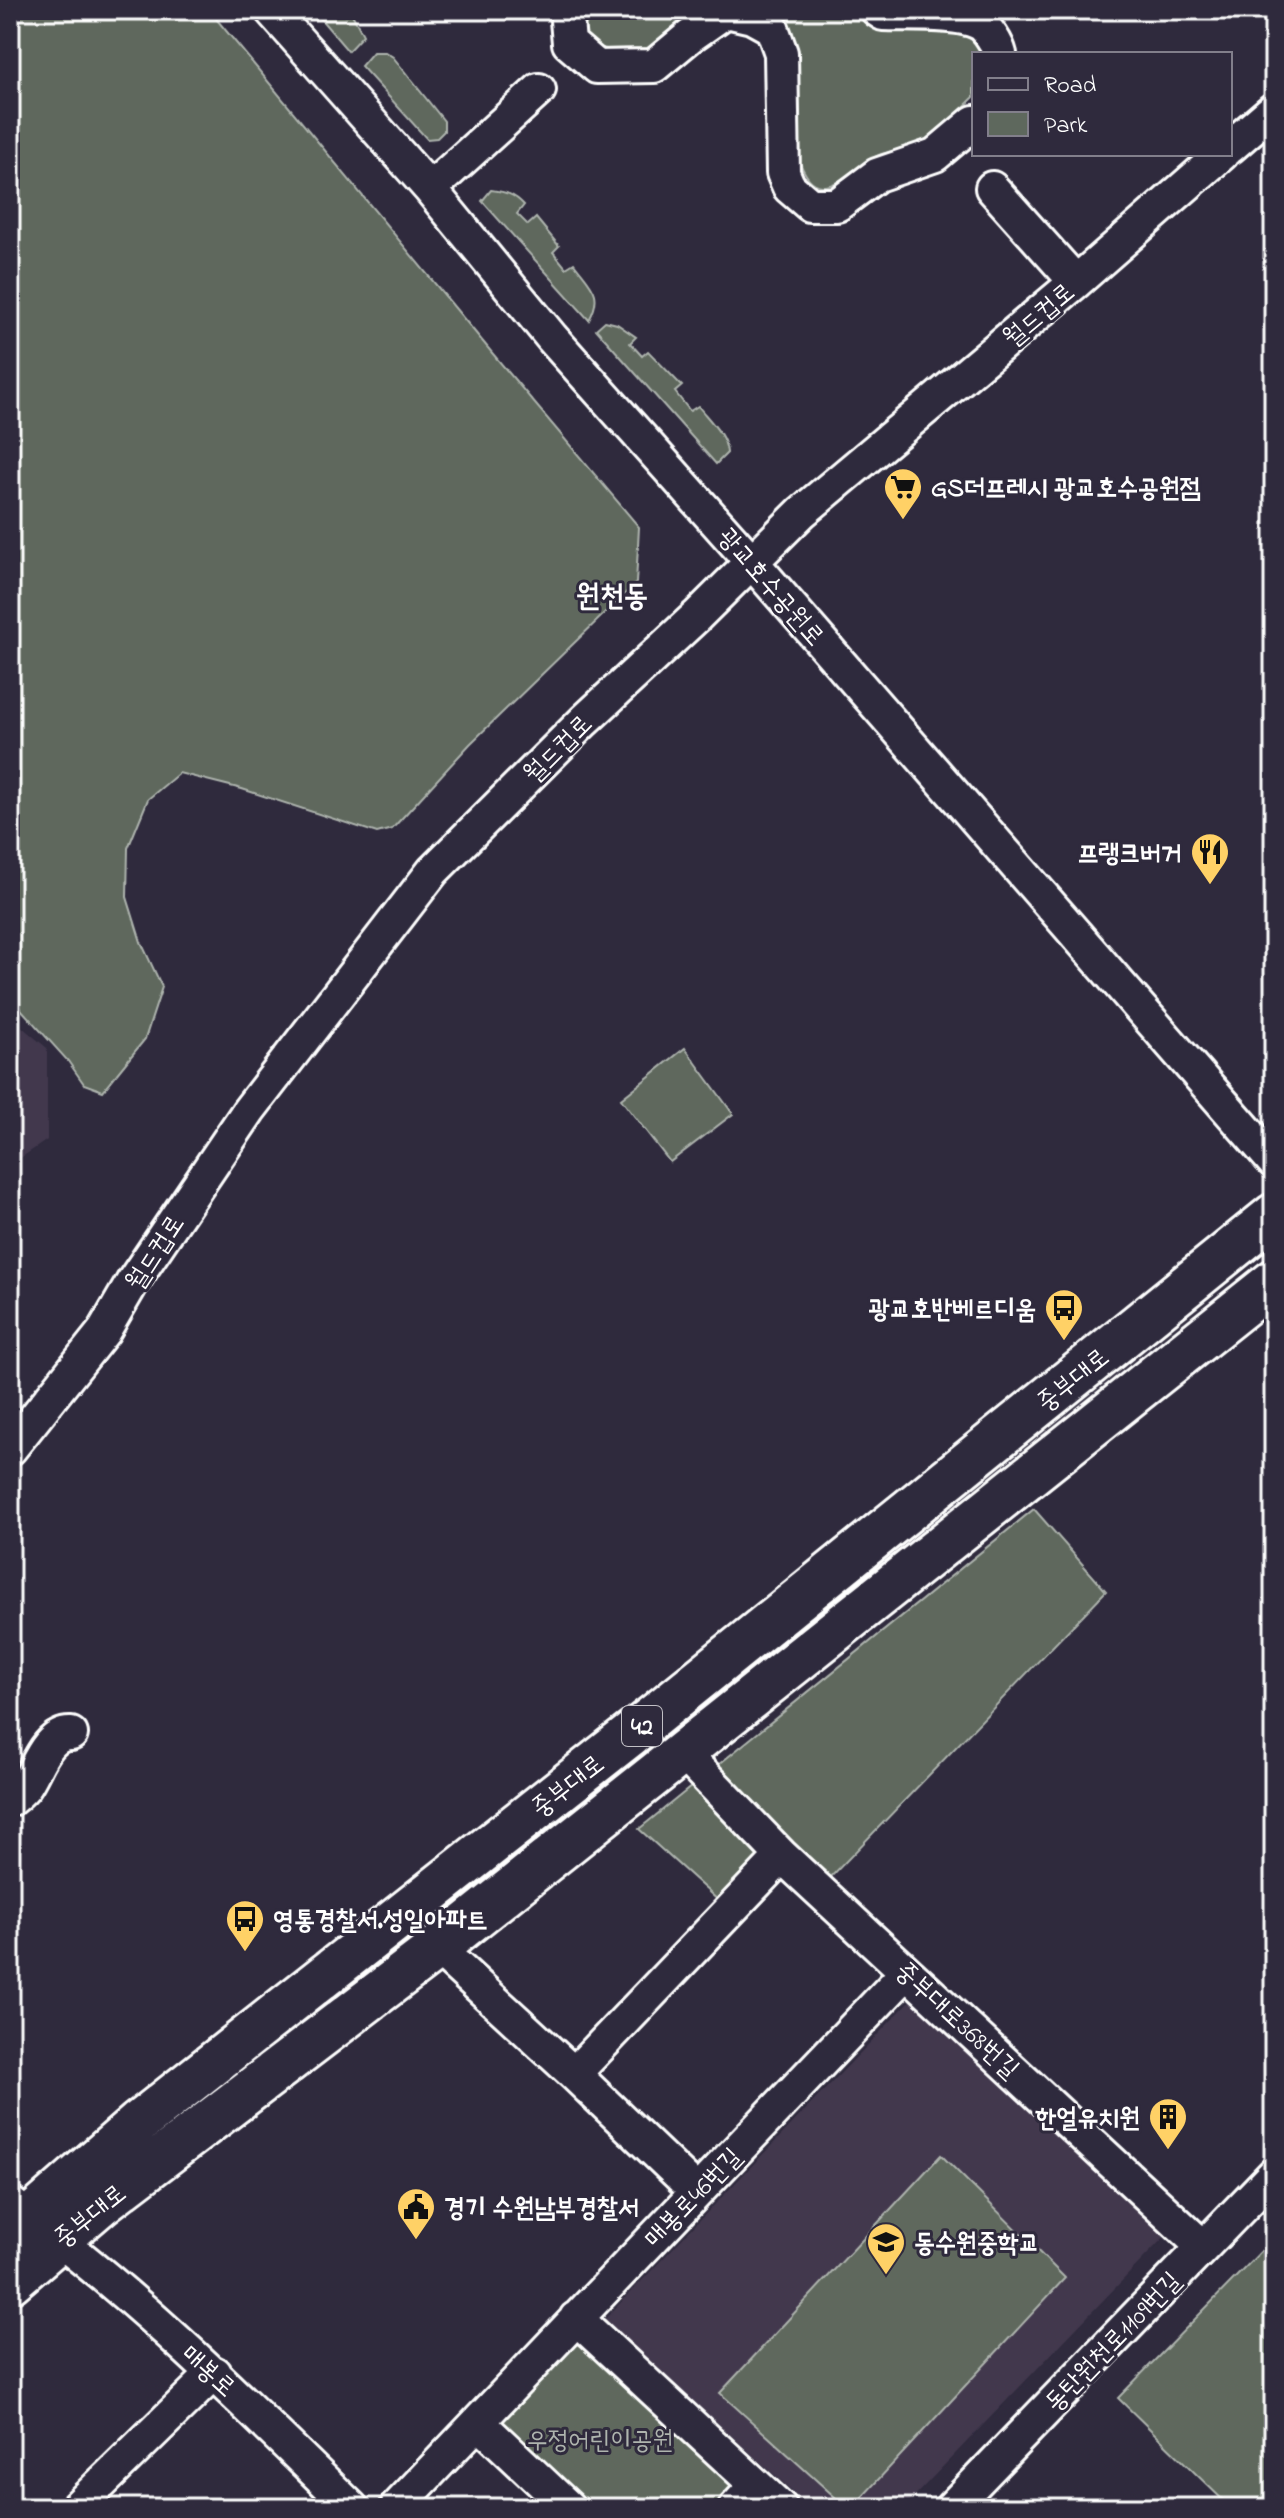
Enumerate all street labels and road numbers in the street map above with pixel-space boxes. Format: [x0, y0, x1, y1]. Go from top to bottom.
street label: 월드컵로 [996, 275, 1084, 358]
street label: 광교호수공원로 [707, 520, 832, 656]
street label: 월드컵로 [516, 707, 602, 793]
street label: 월드컵로 [118, 1208, 195, 1299]
street label: 중부대로 [1029, 1340, 1118, 1422]
road number: 42 [622, 1706, 662, 1746]
street label: 중부대로 [524, 1747, 614, 1828]
street label: 중부대로368번길 [885, 1954, 1027, 2089]
street label: 매봉로46번길 [636, 2140, 752, 2258]
street label: 중부대로 [46, 2176, 135, 2258]
street label: 동탄원천로1109번길 [1037, 2264, 1191, 2422]
street label: 매봉로 [171, 2337, 243, 2407]

